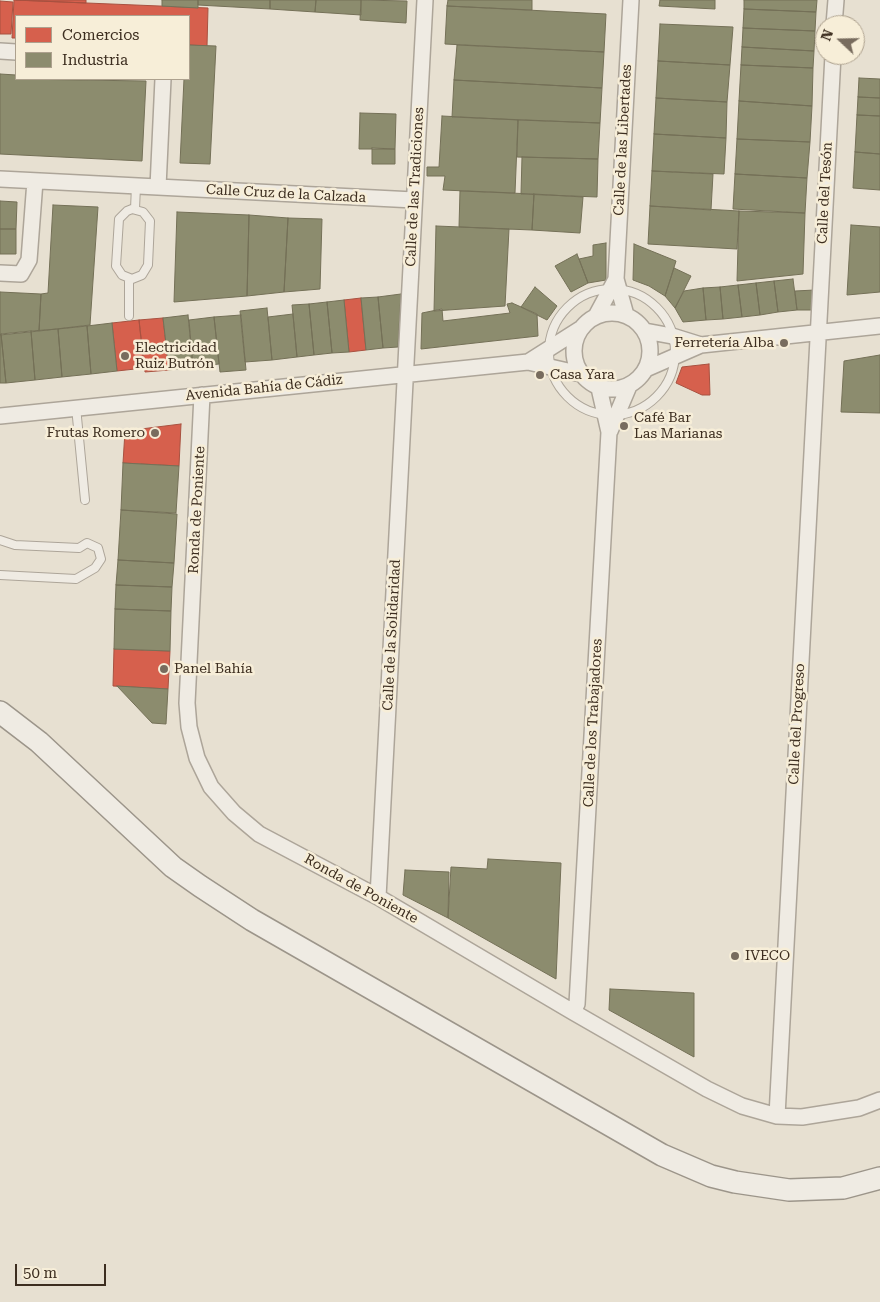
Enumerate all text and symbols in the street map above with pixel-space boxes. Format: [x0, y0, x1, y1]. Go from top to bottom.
legend [15, 15, 190, 80]
north arrow [815, 15, 865, 65]
text: Comercios [62, 26, 139, 44]
text: N [818, 27, 836, 43]
text: Industria [62, 51, 128, 69]
street label: Calle de las Libertades [611, 64, 635, 216]
street label: Calle de las Tradiciones [402, 107, 428, 267]
street label: Calle del Tesón [814, 142, 836, 244]
street label: Calle Cruz de la Calzada [205, 181, 367, 207]
place label: Ferretería Alba [675, 335, 774, 351]
marker: Ferretería Alba [778, 337, 790, 349]
place label: Electricidad Ruiz Butrón [135, 340, 217, 372]
marker: Electricidad Ruiz Butrón [119, 350, 131, 362]
place label: Casa Yara [550, 367, 615, 383]
marker: Casa Yara [534, 369, 546, 381]
street label: Avenida Bahía de Cádiz [185, 371, 343, 405]
place label: Café Bar Las Marianas [634, 410, 722, 442]
marker: Café Bar Las Marianas [618, 420, 630, 432]
place label: Frutas Romero [47, 425, 145, 441]
marker: Frutas Romero [149, 427, 161, 439]
street label: Ronda de Poniente [185, 446, 209, 574]
street label: Calle de la Solidaridad [380, 559, 404, 711]
street label: Calle de los Trabajadores [580, 638, 606, 808]
place label: Panel Bahía [174, 661, 253, 677]
marker: Panel Bahía [158, 663, 170, 675]
street label: Calle del Progreso [785, 663, 809, 785]
street label: Ronda de Poniente [301, 851, 421, 927]
place label: IVECO [745, 948, 790, 964]
marker: IVECO [729, 950, 741, 962]
scale bar [18, 1254, 109, 1286]
text: 50 m [23, 1264, 57, 1282]

